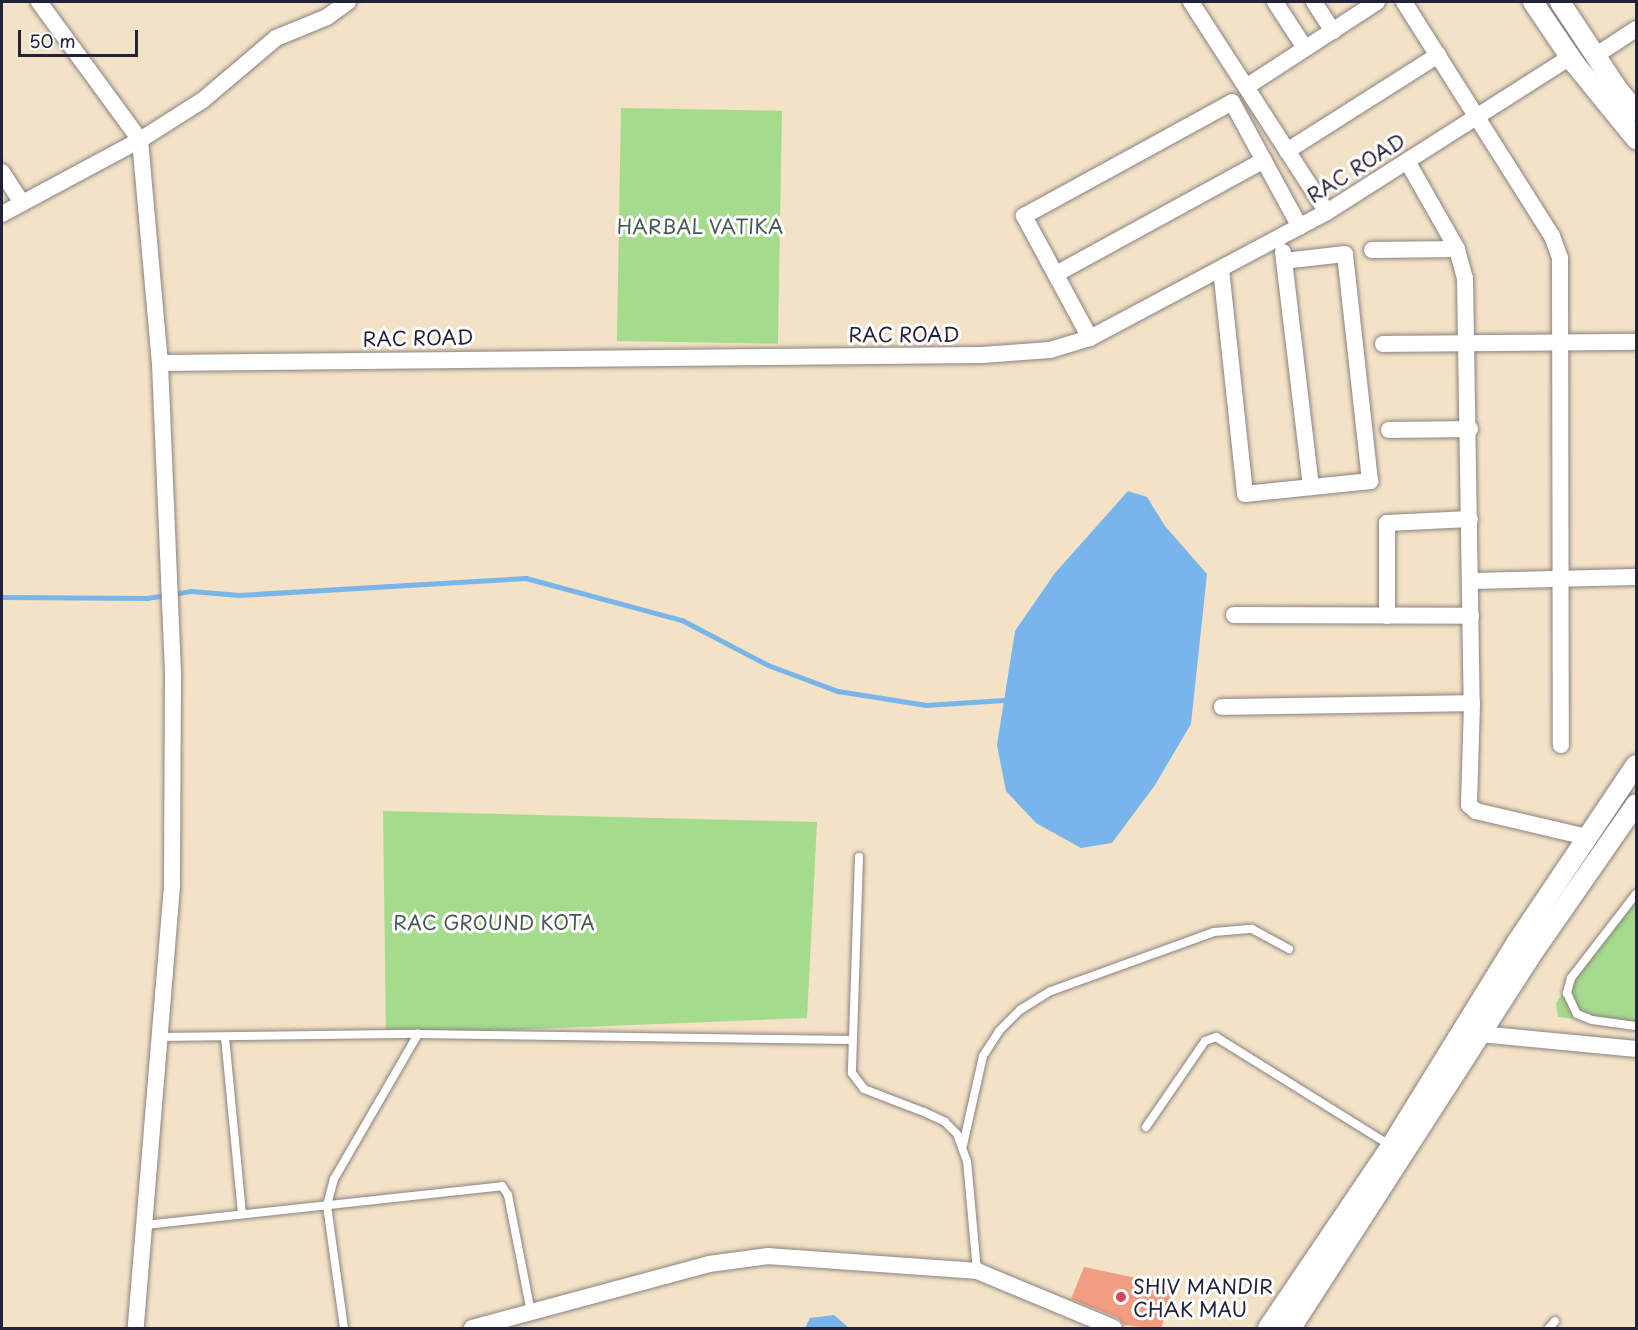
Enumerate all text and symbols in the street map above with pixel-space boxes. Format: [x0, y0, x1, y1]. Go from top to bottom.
scale bar [21, 18, 141, 56]
text: 50 m [29, 27, 76, 54]
street label: RAC ROAD [1302, 128, 1410, 208]
park label: HARBAL VATIKA [617, 214, 783, 238]
street label: RAC ROAD [848, 322, 960, 346]
street label: RAC ROAD [362, 325, 474, 351]
park label: RAC GROUND KOTA [392, 910, 596, 934]
place label: SHIV MANDIR CHAK MAU [1133, 1274, 1274, 1321]
marker: SHIV MANDIR CHAK MAU [1114, 1290, 1128, 1304]

